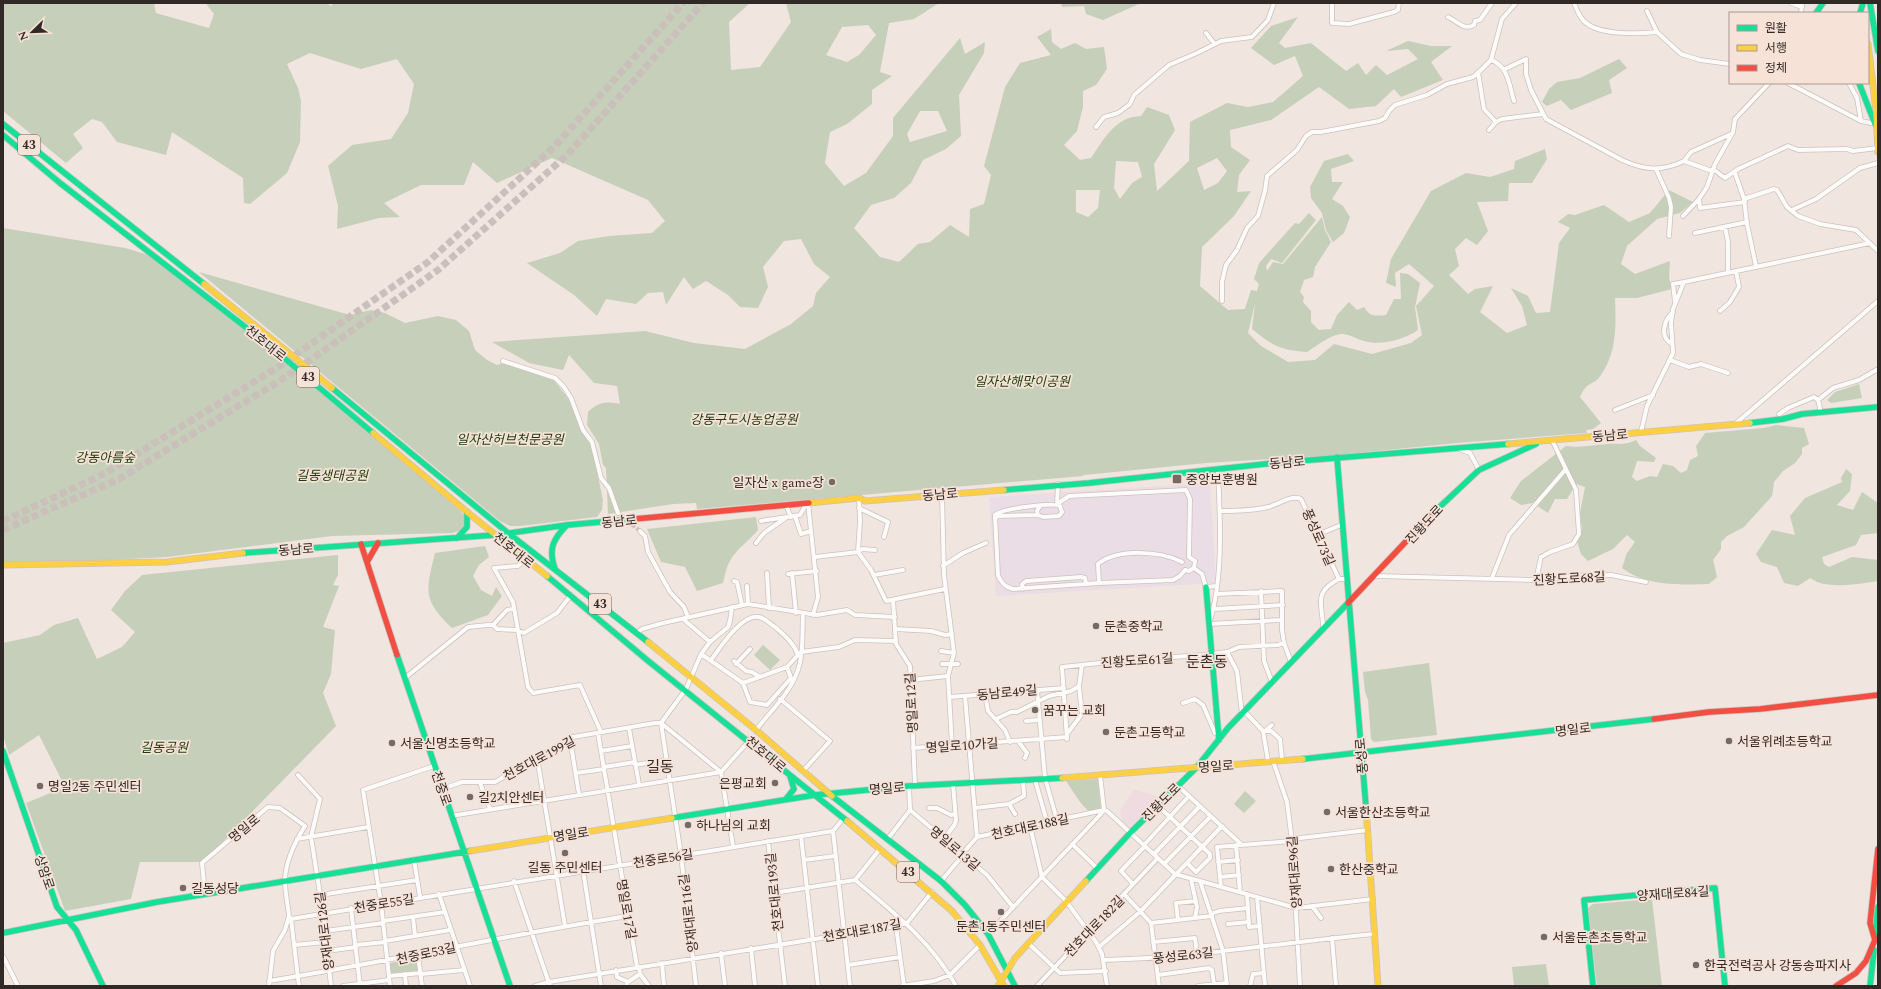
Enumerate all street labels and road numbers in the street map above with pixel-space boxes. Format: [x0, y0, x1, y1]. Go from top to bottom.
road number: 43 [18, 135, 40, 155]
street label: 천호대로 [240, 321, 290, 367]
road number: 43 [297, 367, 319, 387]
street label: 동남로 [1591, 424, 1629, 448]
street label: 동남로 [1268, 451, 1306, 475]
street label: 동남로 [921, 483, 959, 507]
street label: 진황도로 [1401, 500, 1448, 549]
street label: 풍성로73길 [1297, 506, 1340, 569]
street label: 동남로 [600, 510, 638, 534]
street label: 천호대로 [488, 528, 538, 574]
street label: 동남로 [277, 539, 315, 561]
street label: 진황도로68길 [1532, 567, 1606, 591]
road number: 43 [589, 594, 611, 614]
street label: 진황도로61길 [1100, 648, 1174, 674]
street label: 명일로12길 [900, 672, 924, 734]
street label: 동남로49길 [976, 680, 1038, 706]
street label: 명일로 [1554, 718, 1592, 742]
street label: 천호대로199길 [500, 731, 579, 786]
street label: 천호대로 [741, 732, 790, 778]
street label: 명일로10가길 [925, 733, 999, 759]
street label: 풍성로 [1350, 737, 1374, 775]
street label: 명일로 [1197, 756, 1235, 778]
street label: 천중로 [426, 768, 456, 809]
street label: 명일로 [868, 777, 906, 801]
street label: 진황도로 [1138, 779, 1186, 827]
street label: 천호대로188길 [989, 809, 1071, 845]
street label: 명일로 [224, 810, 265, 848]
street label: 명일로 [552, 822, 590, 848]
street label: 명일로13길 [925, 822, 984, 876]
street label: 양재대로96길 [1282, 835, 1308, 909]
street label: 천중로56길 [632, 844, 695, 874]
street label: 천호대로193길 [761, 851, 789, 932]
street label: 상암로 [29, 852, 59, 893]
road number: 43 [897, 862, 919, 882]
street label: 양재대로116길 [674, 872, 704, 953]
street label: 명일로17길 [611, 877, 641, 941]
street label: 양재대로84길 [1636, 881, 1710, 907]
street label: 천중로55길 [353, 889, 416, 919]
street label: 양재대로126길 [310, 890, 340, 971]
street label: 천호대로182길 [1060, 891, 1129, 962]
street label: 천호대로187길 [821, 914, 903, 948]
street label: 천중로53길 [394, 938, 458, 970]
street label: 풍성로63길 [1152, 943, 1214, 969]

